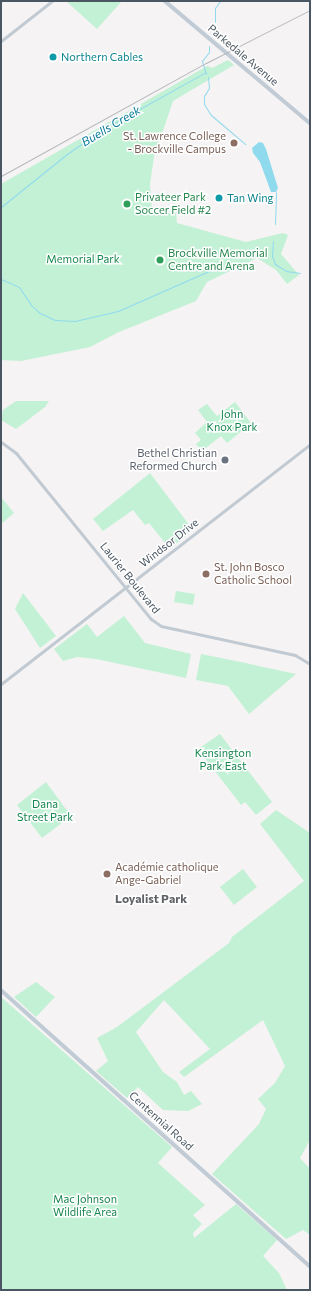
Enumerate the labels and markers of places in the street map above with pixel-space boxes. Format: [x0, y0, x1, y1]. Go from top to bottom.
place label: Northern Cables [61, 50, 143, 64]
marker: Northern Cables [48, 52, 58, 62]
place label: St. Lawrence College - Brockville Campus [123, 130, 226, 156]
marker: St. Lawrence College - Brockville Campus [229, 138, 239, 148]
place label: Privateer Park Soccer Field #2 [135, 191, 211, 217]
place label: Tan Wing [227, 191, 274, 205]
marker: Tan Wing [214, 193, 224, 203]
marker: Privateer Park Soccer Field #2 [122, 199, 132, 209]
place label: Brockville Memorial Centre and Arena [168, 247, 267, 273]
marker: Brockville Memorial Centre and Arena [155, 255, 165, 265]
place label: Bethel Christian Reformed Church [129, 447, 217, 473]
marker: Bethel Christian Reformed Church [220, 455, 230, 465]
place label: St. John Bosco Catholic School [214, 561, 292, 587]
marker: St. John Bosco Catholic School [201, 569, 211, 579]
place label: Académie catholique Ange-Gabriel [115, 861, 219, 887]
marker: Académie catholique Ange-Gabriel [102, 869, 112, 879]

